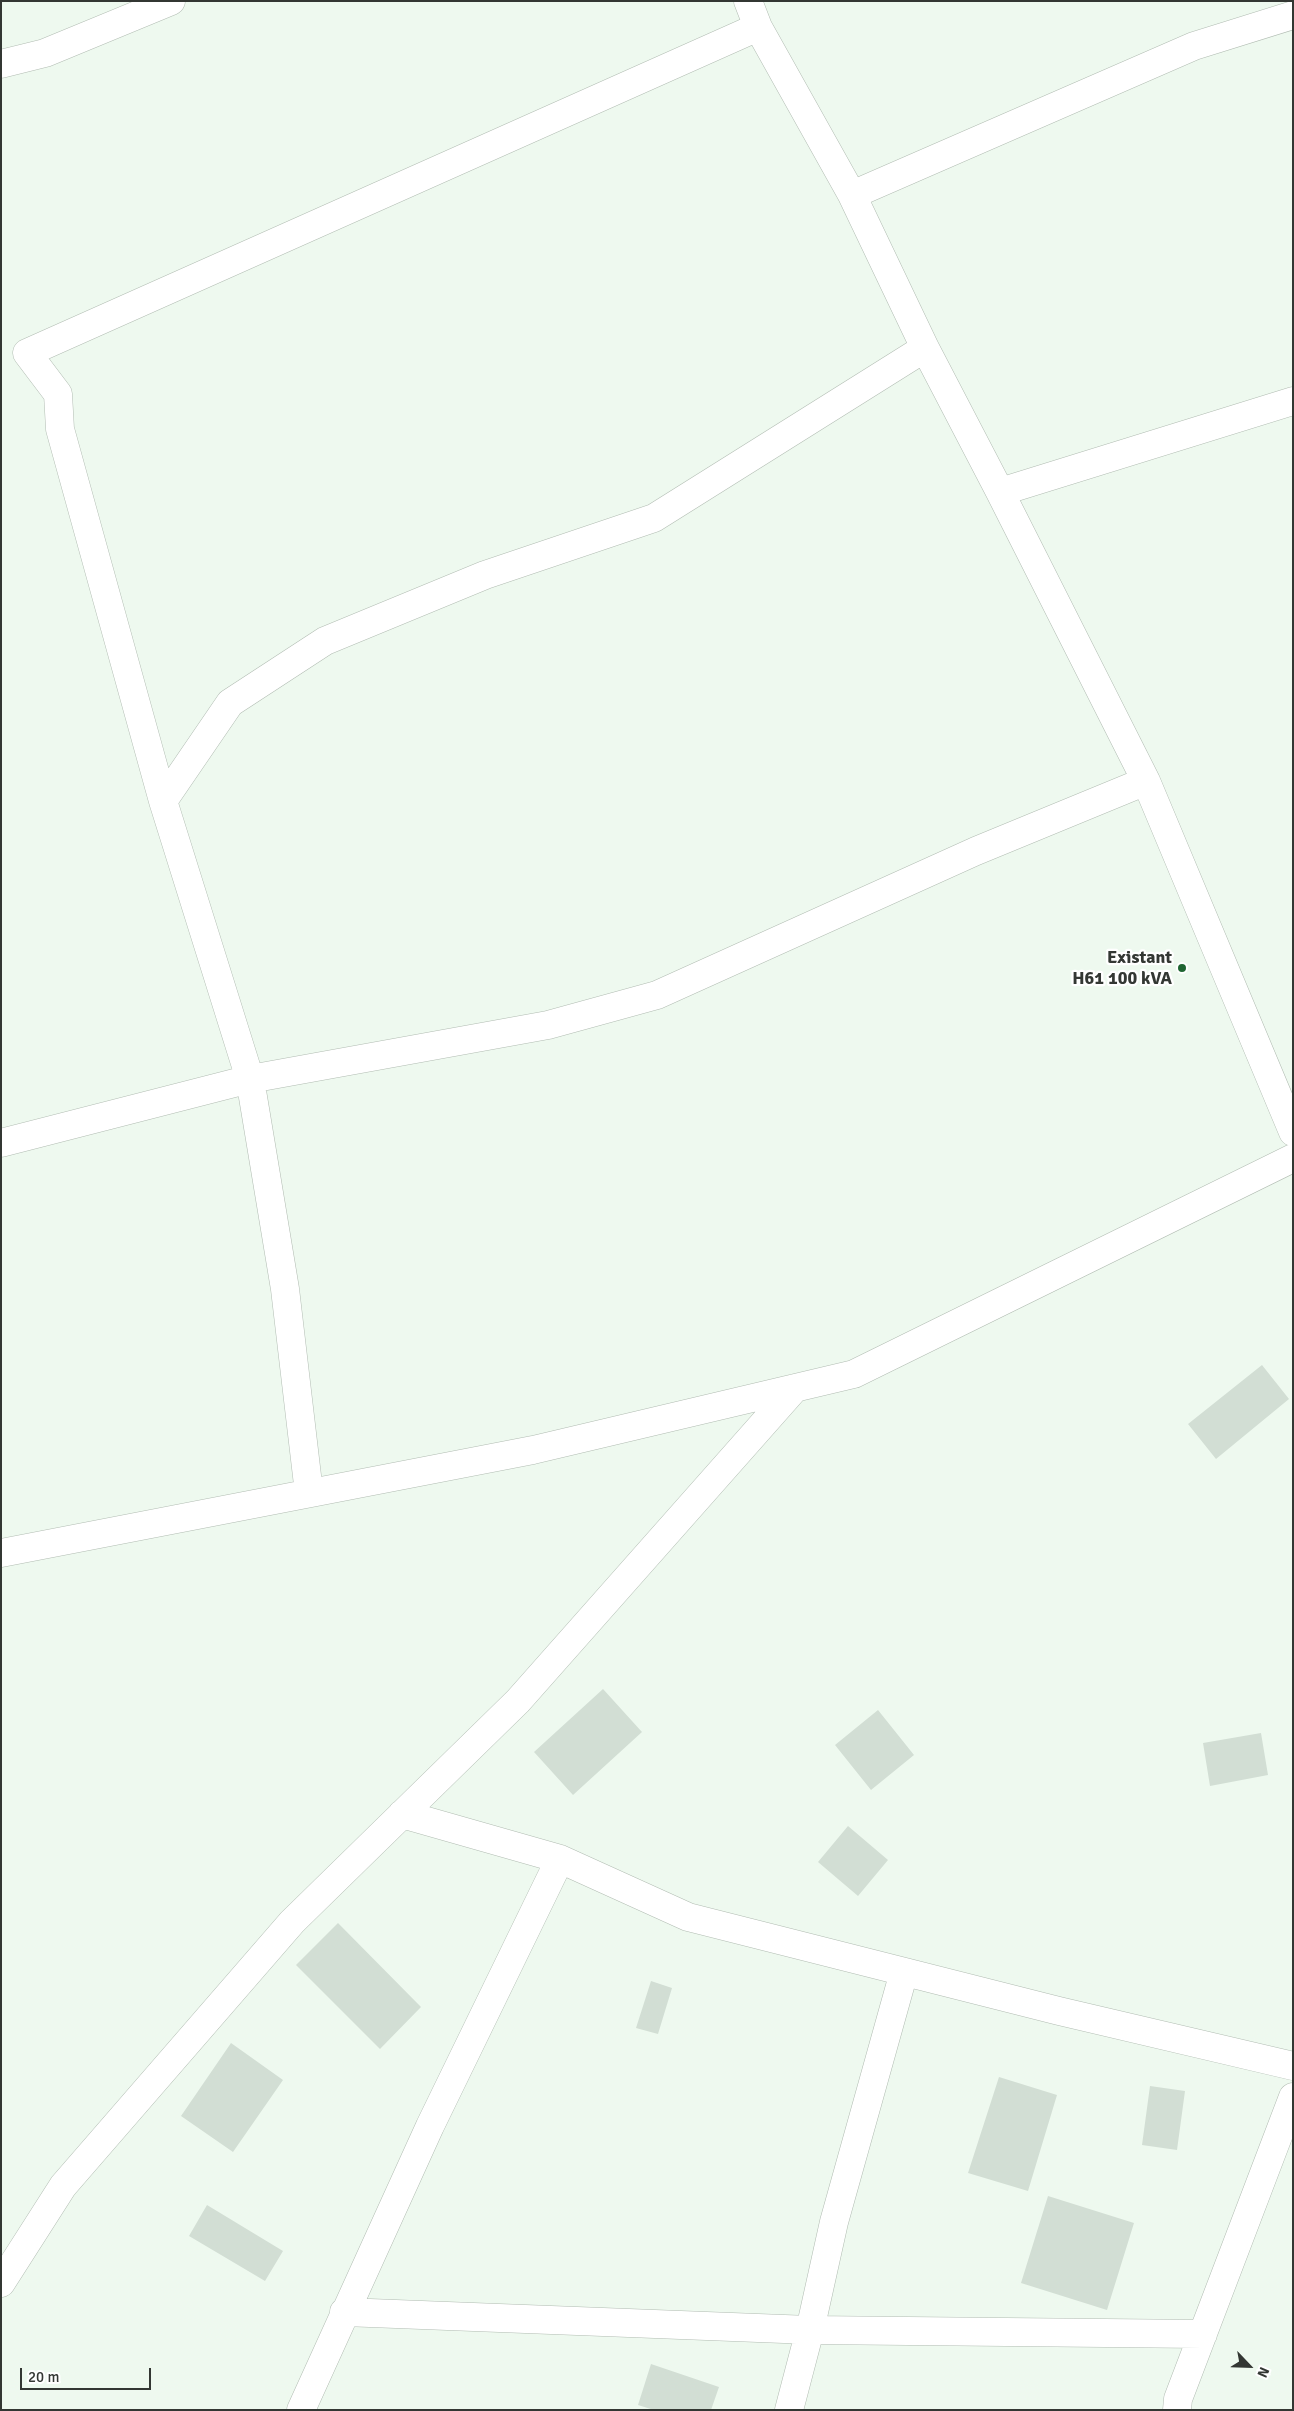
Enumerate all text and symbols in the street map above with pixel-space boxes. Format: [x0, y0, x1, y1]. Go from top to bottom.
place label: Existant H61 100 kVA [1072, 947, 1172, 990]
marker: Existant H61 100 kVA [1176, 962, 1188, 974]
north arrow [1224, 2341, 1274, 2391]
scale bar [22, 2358, 154, 2390]
text: N [1253, 2364, 1273, 2380]
text: 20 m [28, 2368, 59, 2386]

